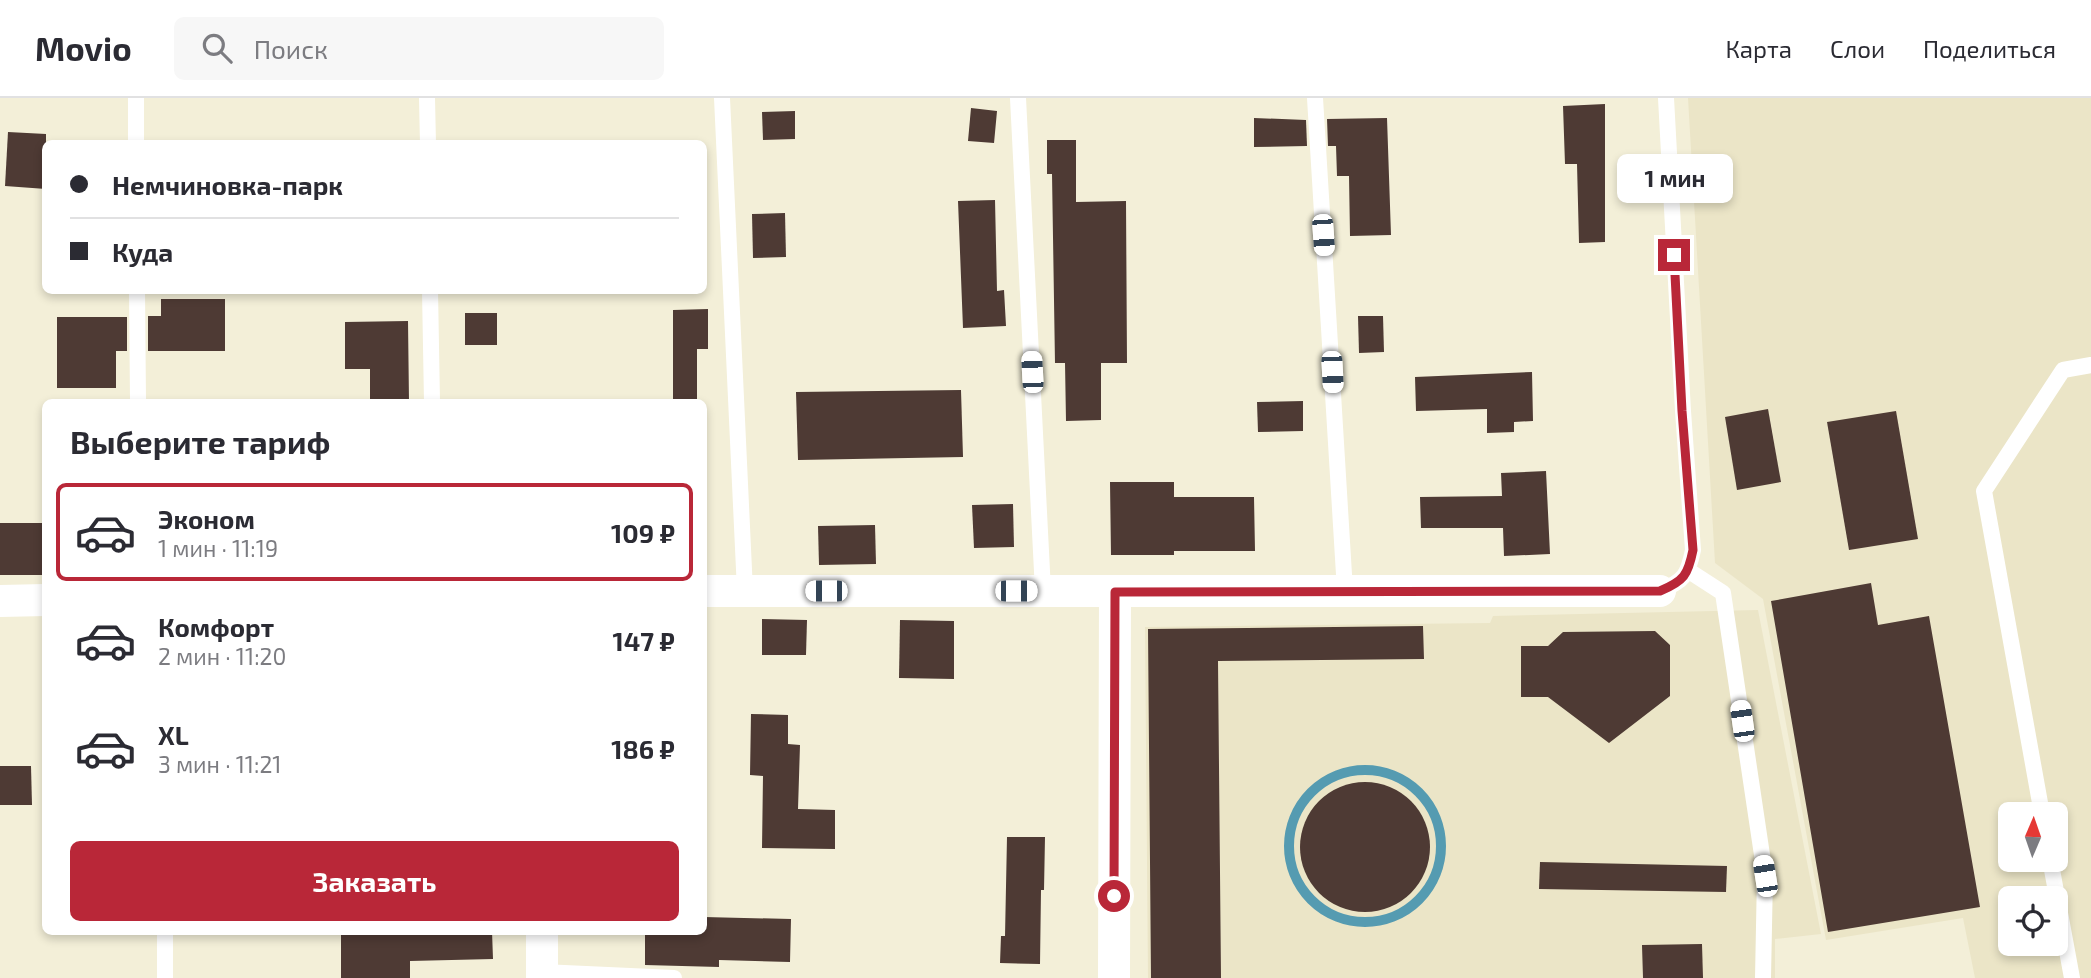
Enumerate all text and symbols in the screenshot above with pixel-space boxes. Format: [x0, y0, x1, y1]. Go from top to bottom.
search box [174, 17, 664, 80]
text: Movio [35, 28, 132, 68]
icon: search [198, 29, 236, 67]
text: Поиск [254, 33, 328, 64]
text: Карта [1725, 34, 1792, 63]
text: Слои [1830, 34, 1885, 63]
text: Поделиться [1923, 34, 2056, 63]
callout: 1 мин [1616, 153, 1732, 202]
text: 1 мин [1645, 164, 1705, 192]
text: Немчиновка-парк [112, 169, 343, 200]
car [1312, 213, 1335, 257]
text: Куда [112, 236, 173, 267]
route end [1658, 239, 1690, 271]
car [1021, 350, 1044, 394]
car [1321, 350, 1344, 394]
text: Выберите тариф [70, 422, 330, 460]
icon: car [74, 501, 137, 564]
text: Эконом [158, 503, 255, 534]
text: 109 ₽ [611, 517, 675, 548]
text: 1 мин · 11:19 [158, 534, 278, 562]
car [806, 581, 848, 602]
car [996, 581, 1038, 602]
icon: car [74, 609, 137, 672]
text: Комфорт [158, 611, 274, 642]
text: 147 ₽ [612, 625, 675, 656]
text: 2 мин · 11:20 [158, 642, 286, 670]
car [1729, 699, 1756, 743]
icon: car [74, 717, 137, 780]
text: XL [158, 719, 189, 750]
text: 186 ₽ [611, 733, 675, 764]
text: 3 мин · 11:21 [158, 750, 282, 778]
north arrow [1998, 802, 2068, 872]
map controls [1998, 802, 2068, 956]
button: Заказать [70, 841, 679, 921]
car [1752, 854, 1779, 898]
route start [1098, 880, 1130, 912]
button: locate [1998, 886, 2068, 956]

